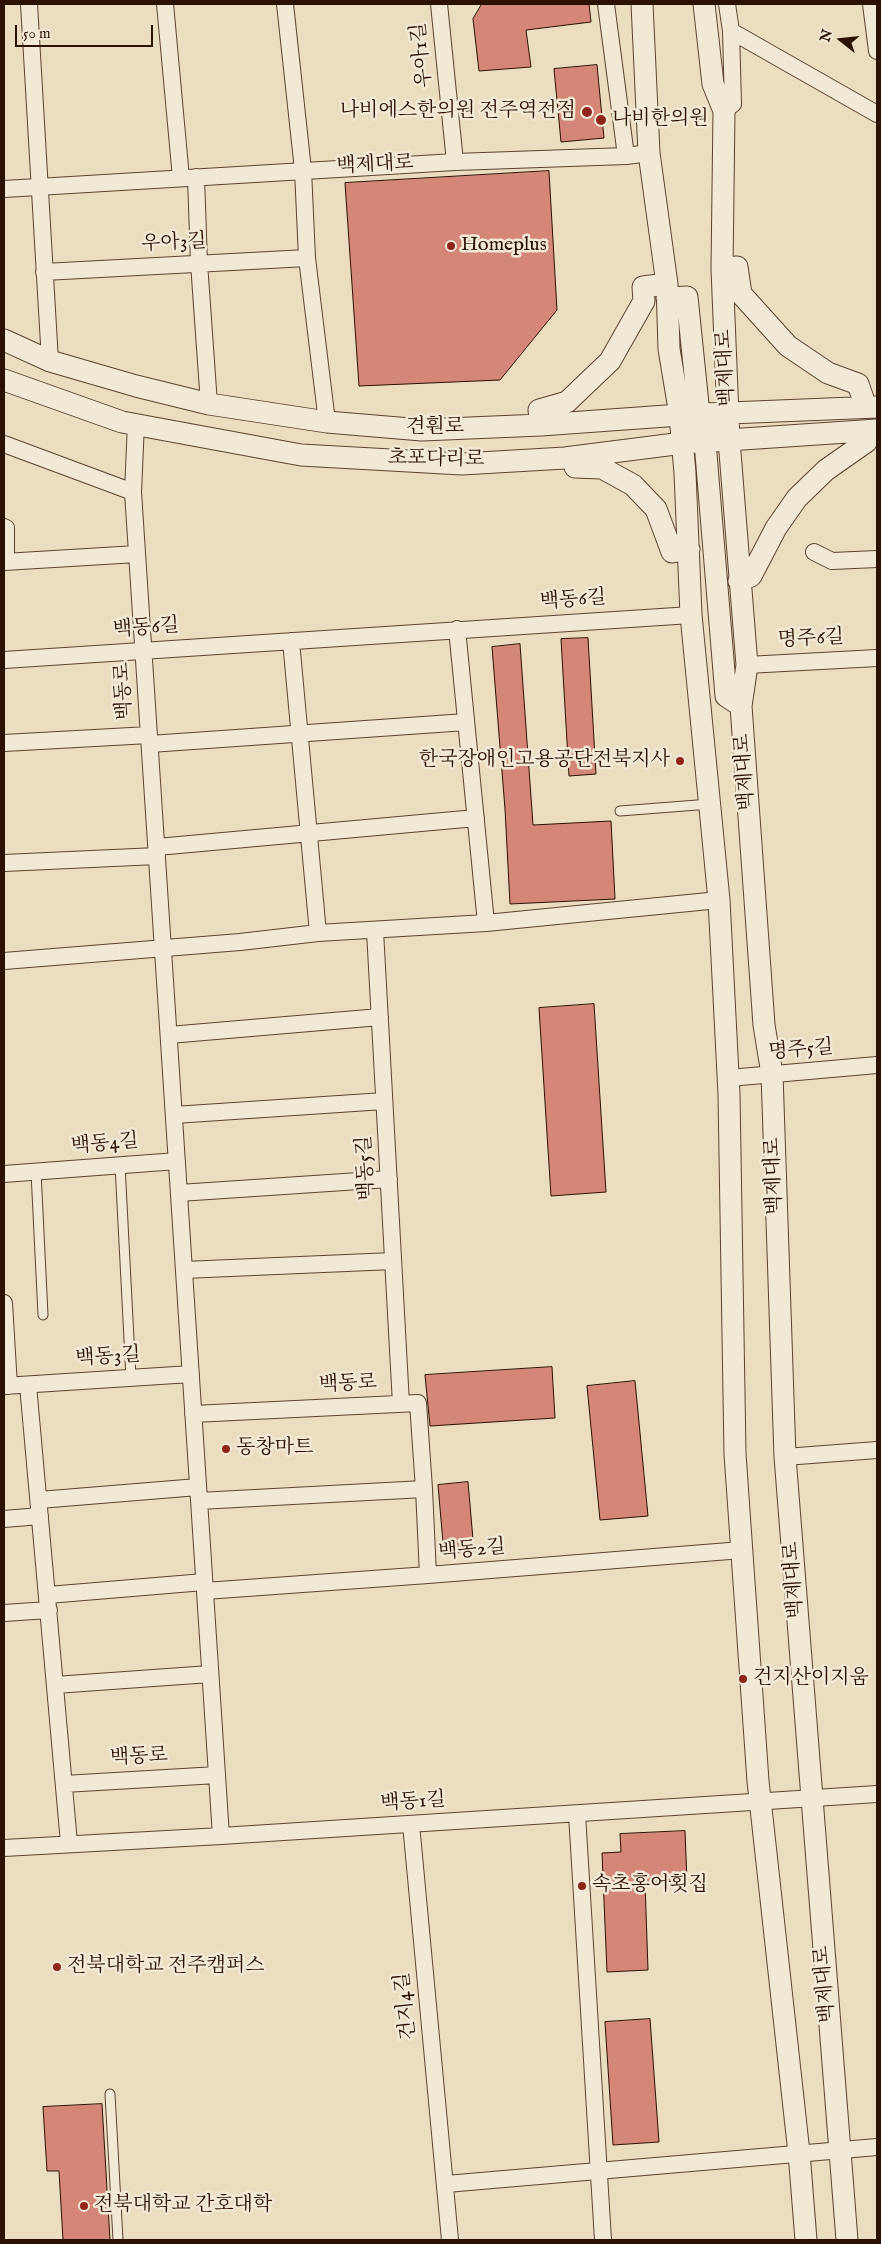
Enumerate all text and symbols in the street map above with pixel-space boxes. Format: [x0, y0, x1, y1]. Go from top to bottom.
scale bar [18, 15, 155, 47]
north arrow [816, 15, 866, 65]
street label: 우아1길 [408, 21, 438, 89]
text: 50 m [23, 24, 51, 43]
text: N [816, 28, 837, 44]
place label: 나비에스한의원 전주역전점 [340, 100, 576, 124]
marker: 나비에스한의원 전주역전점 [580, 105, 594, 119]
place label: 나비한의원 [612, 108, 709, 132]
marker: 나비한의원 [594, 113, 608, 127]
street label: 백제대로 [336, 152, 414, 180]
street label: 우아3길 [141, 230, 207, 258]
place label: Homeplus [461, 234, 547, 258]
marker: Homeplus [445, 240, 457, 252]
street label: 백제대로 [713, 329, 741, 407]
street label: 견훤로 [406, 416, 464, 440]
street label: 초포다리로 [387, 447, 485, 473]
street label: 백동6길 [539, 587, 607, 615]
street label: 백동6길 [112, 615, 180, 643]
street label: 명주6길 [777, 626, 845, 654]
street label: 백동로 [111, 661, 139, 721]
street label: 백제대로 [731, 733, 761, 811]
place label: 한국장애인고용공단전북지사 [419, 749, 670, 773]
marker: 한국장애인고용공단전북지사 [674, 755, 686, 767]
street label: 명주5길 [767, 1036, 835, 1066]
street label: 백동4길 [70, 1130, 140, 1160]
street label: 백동5길 [353, 1135, 381, 1201]
street label: 백제대로 [762, 1137, 788, 1215]
street label: 백동3길 [75, 1344, 141, 1372]
street label: 백동로 [318, 1371, 378, 1399]
place label: 동창마트 [236, 1437, 313, 1461]
marker: 동창마트 [220, 1443, 232, 1455]
street label: 백동2길 [437, 1536, 507, 1566]
street label: 백제대로 [780, 1541, 810, 1619]
place label: 건지산이지움 [753, 1667, 869, 1691]
marker: 건지산이지움 [737, 1673, 749, 1685]
street label: 백동로 [109, 1744, 169, 1772]
street label: 백동1길 [380, 1789, 446, 1817]
place label: 속초홍어횟집 [592, 1874, 708, 1898]
marker: 속초홍어횟집 [576, 1880, 588, 1892]
street label: 백제대로 [811, 1944, 841, 2024]
place label: 전북대학교 전주캠퍼스 [67, 1955, 265, 1979]
marker: 전북대학교 전주캠퍼스 [51, 1961, 63, 1973]
street label: 건지4길 [392, 1971, 422, 2041]
place label: 전북대학교 간호대학 [94, 2194, 272, 2218]
marker: 전북대학교 간호대학 [78, 2200, 90, 2212]

